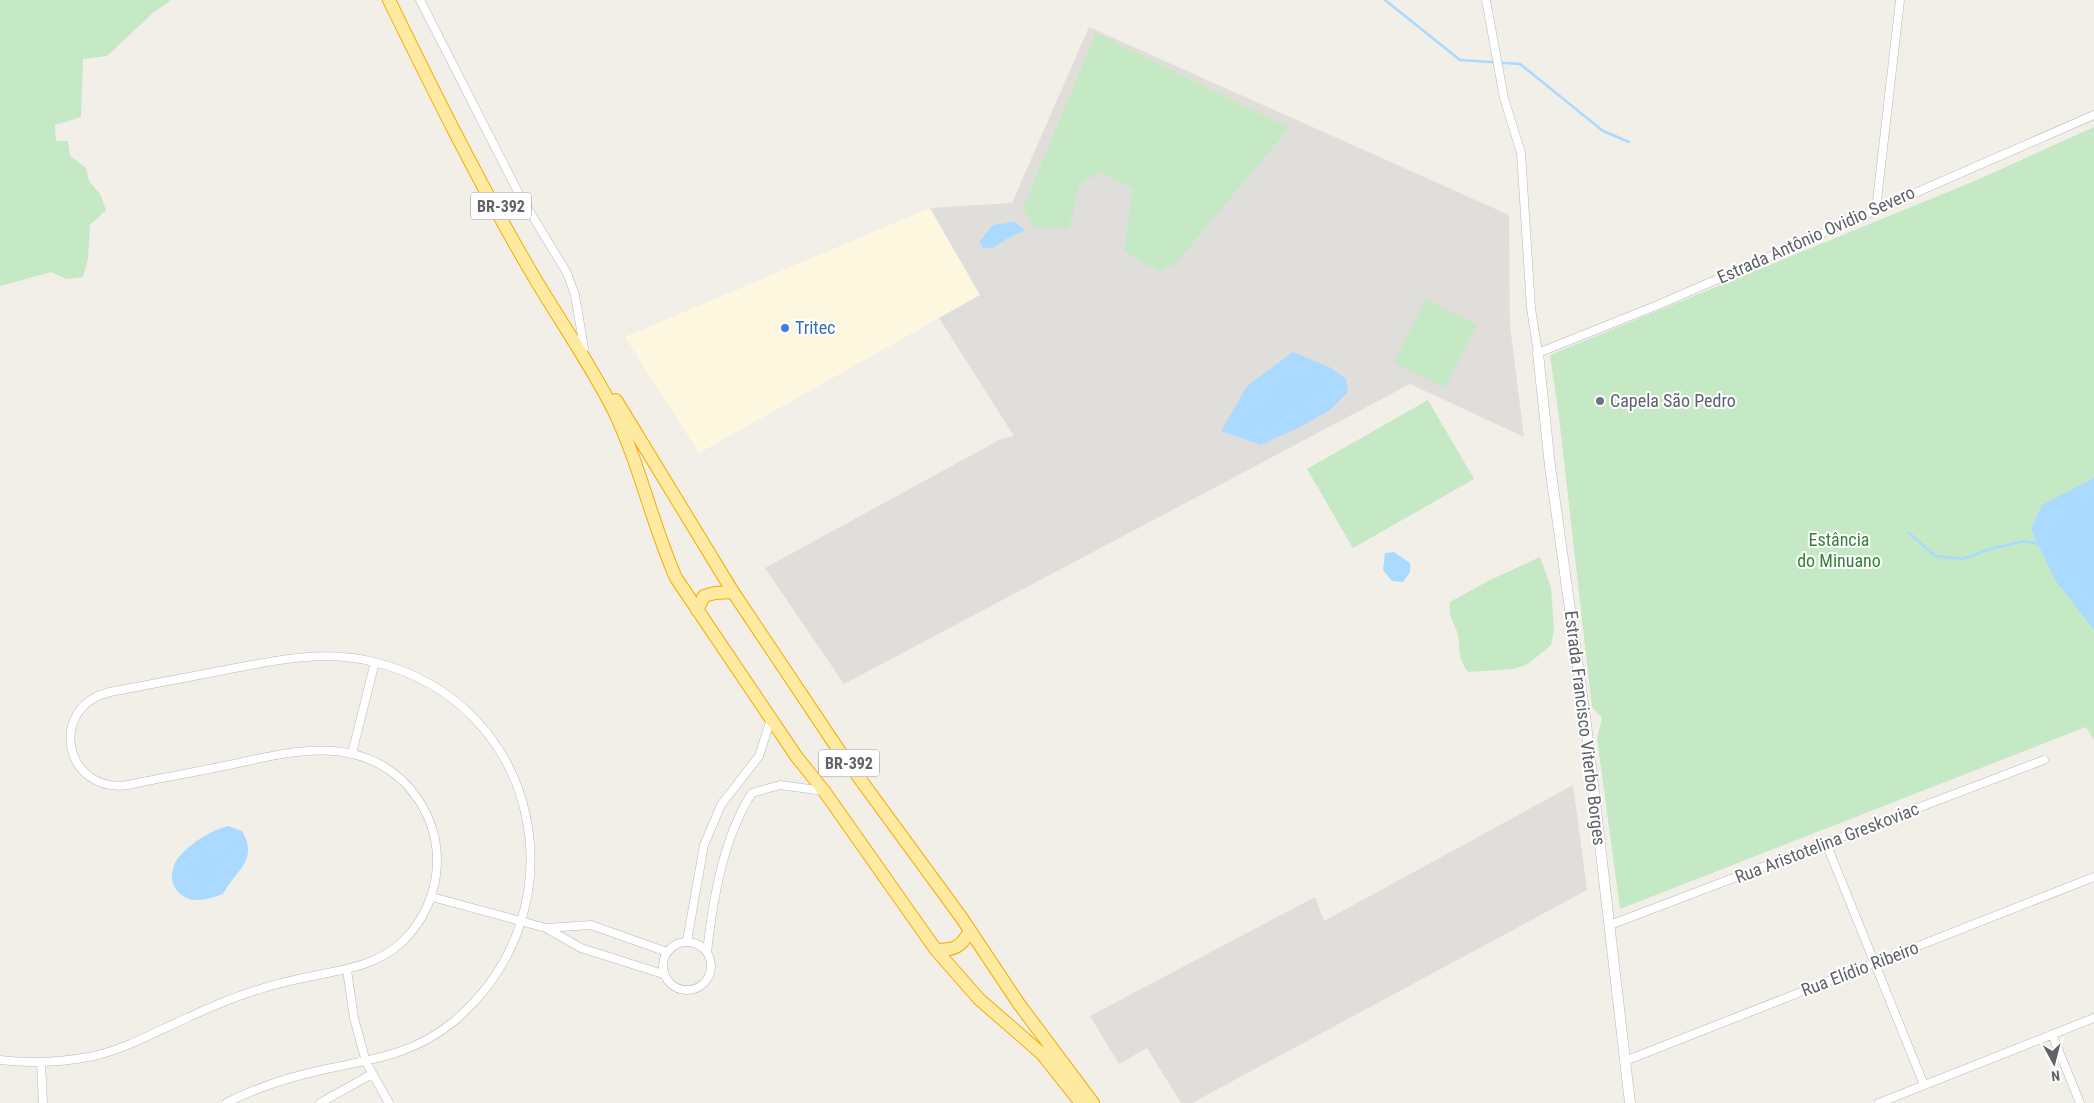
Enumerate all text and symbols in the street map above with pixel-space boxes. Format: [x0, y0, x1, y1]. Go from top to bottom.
street label: Estrada Antônio Ovidio Severo [1714, 181, 1918, 288]
road number: BR-392 [471, 192, 531, 220]
place label: Tritec [795, 317, 835, 338]
marker: Tritec [779, 322, 791, 334]
place label: Capela São Pedro [1610, 390, 1736, 411]
marker: Capela São Pedro [1594, 395, 1606, 407]
park label: Estância do Minuano [1797, 529, 1881, 571]
street label: Estrada Francisco Viterbo Borges [1561, 609, 1610, 846]
road number: BR-392 [819, 750, 879, 776]
street label: Rua Aristotelina Greskoviac [1732, 798, 1922, 887]
street label: Rua Elídio Ribeiro [1798, 937, 1921, 1001]
north arrow [2029, 1038, 2079, 1088]
text: N [2050, 1067, 2061, 1084]

